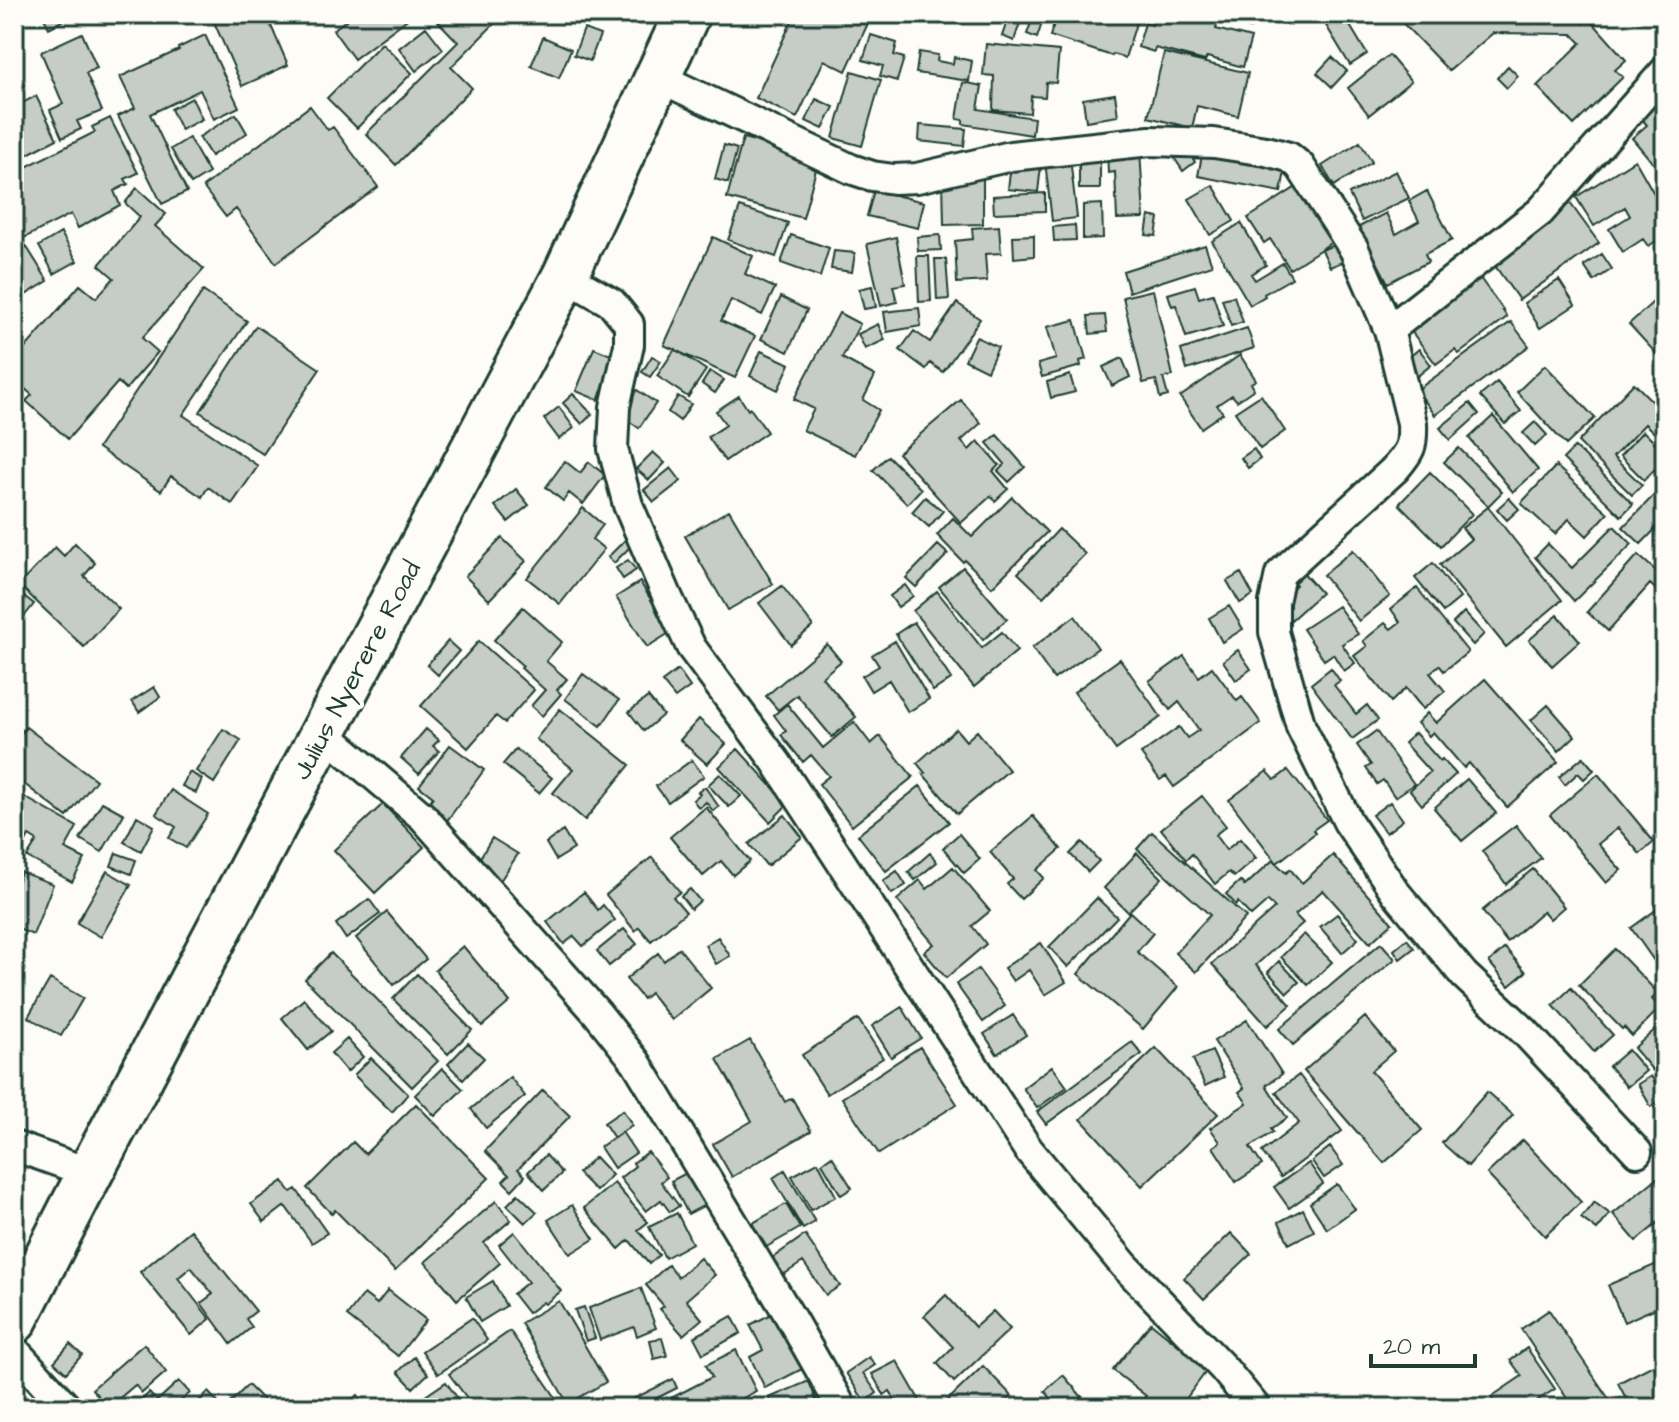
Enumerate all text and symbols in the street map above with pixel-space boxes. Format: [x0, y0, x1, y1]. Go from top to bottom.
street label: Julius Nyerere Road [284, 555, 432, 787]
scale bar [1371, 1318, 1475, 1368]
text: 20 m [1383, 1330, 1440, 1364]

